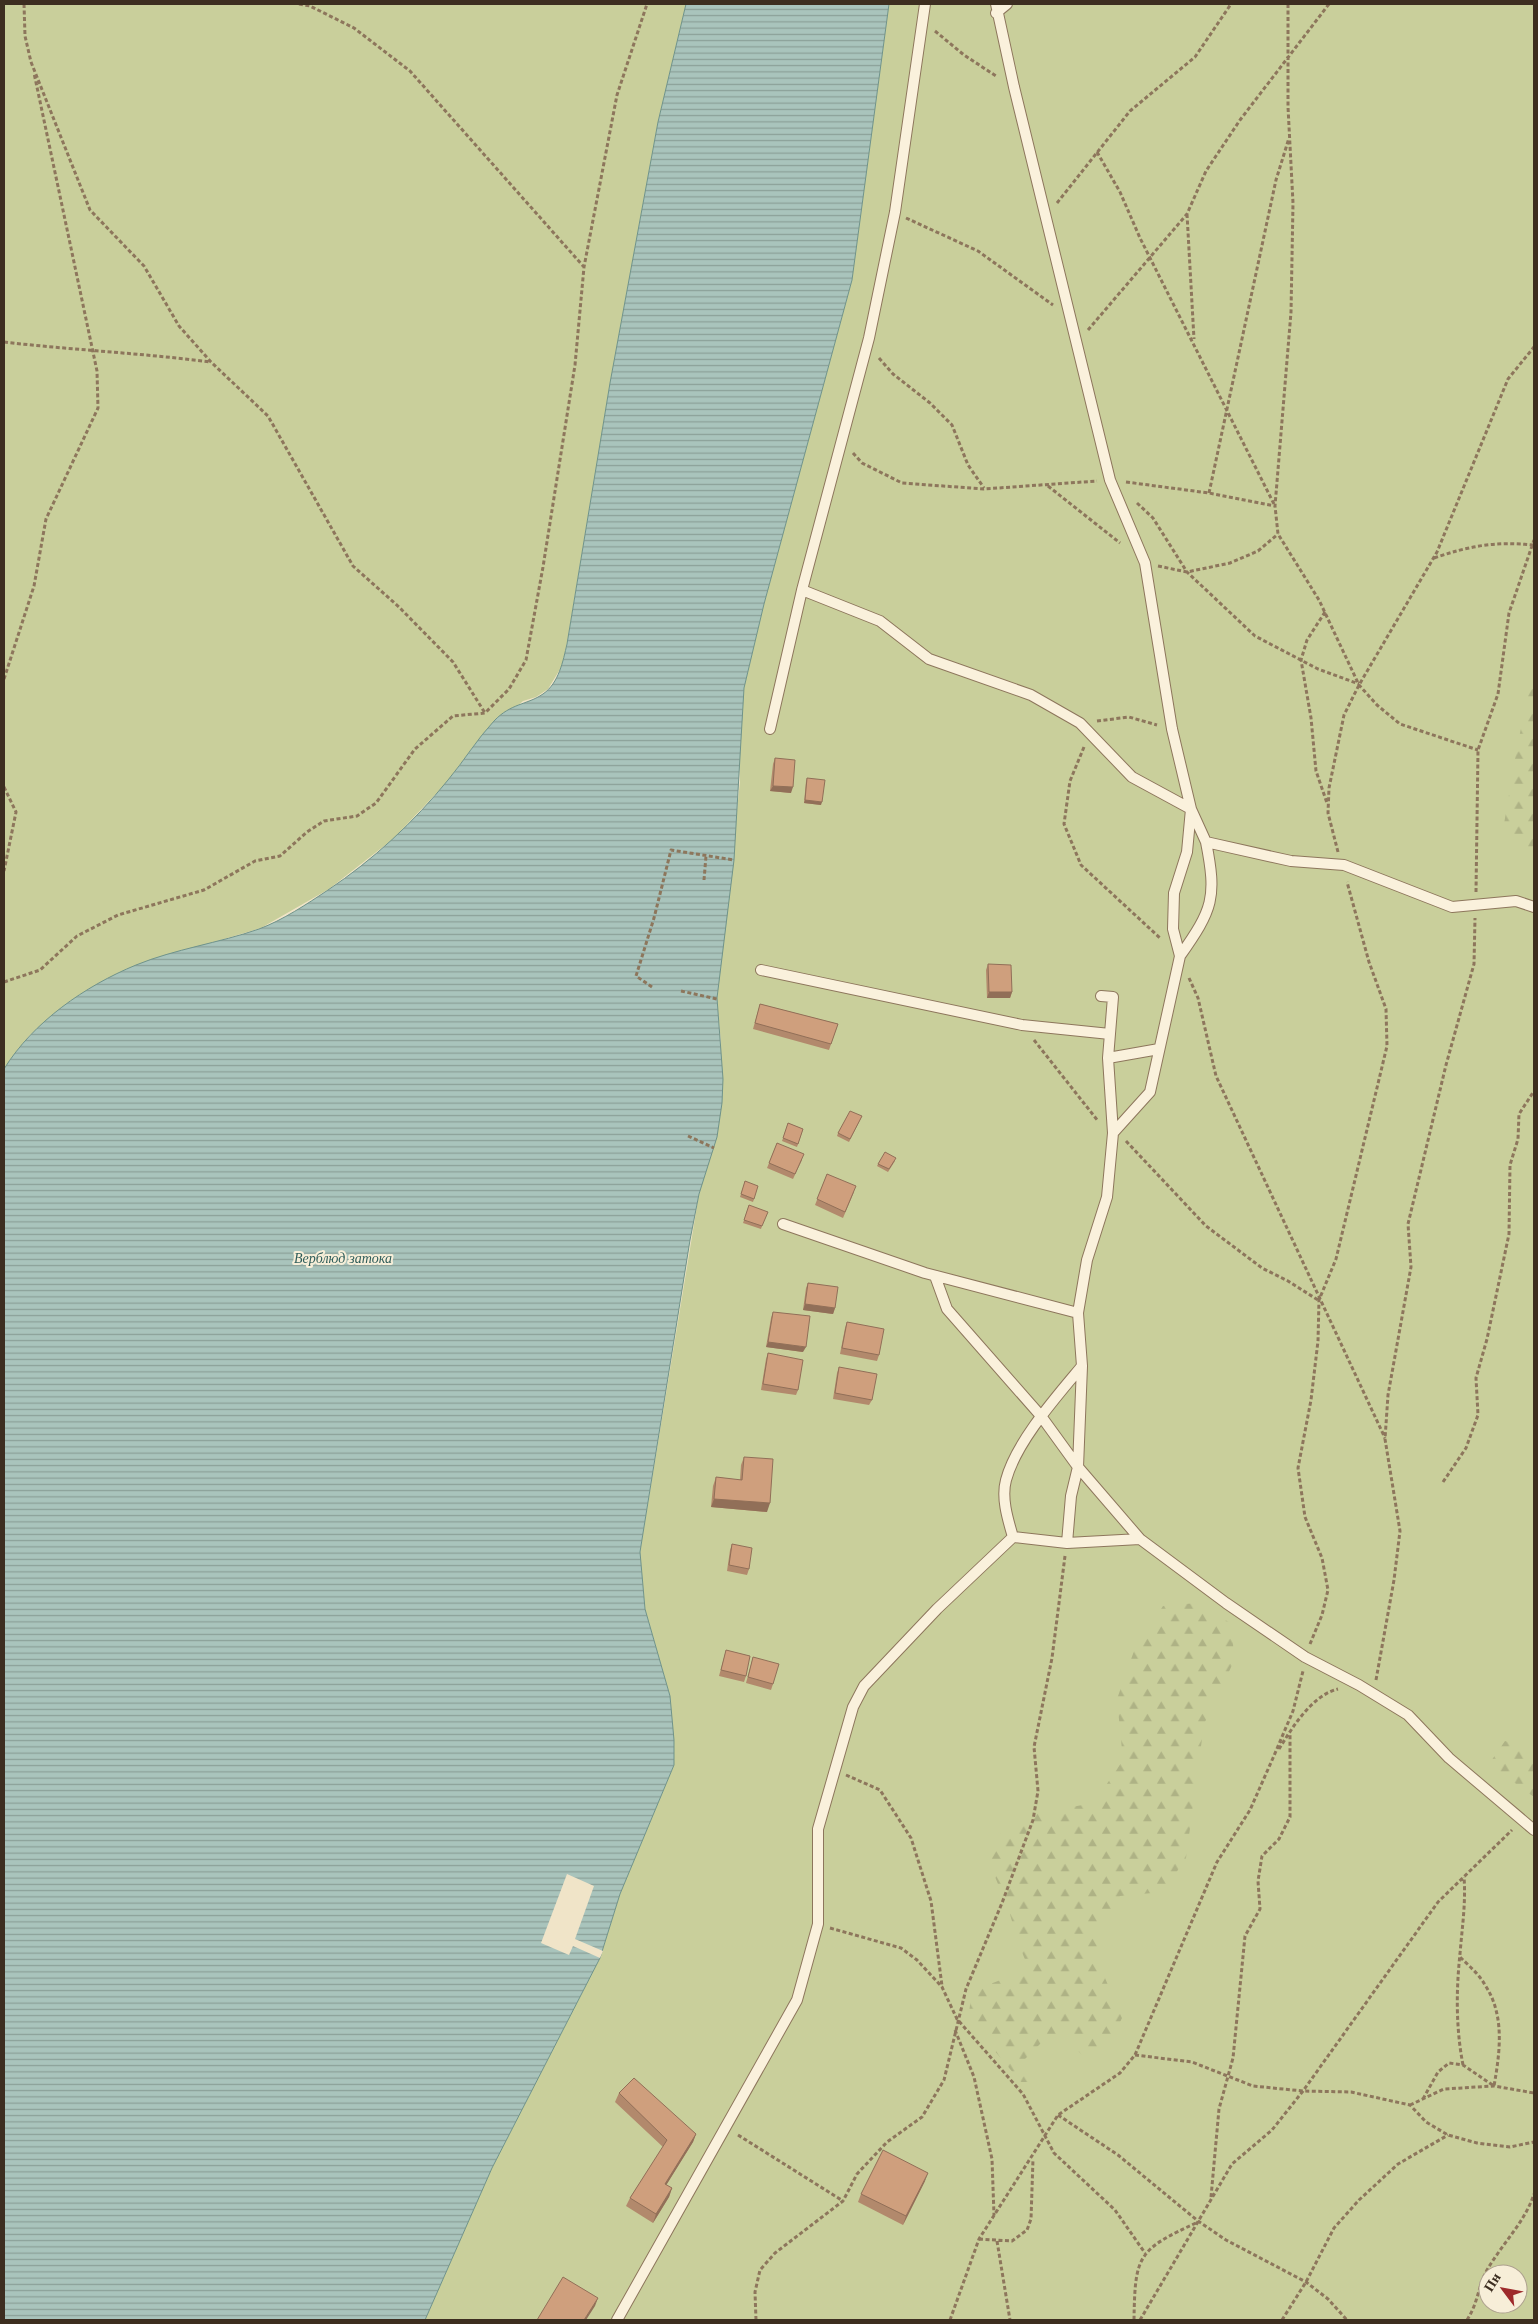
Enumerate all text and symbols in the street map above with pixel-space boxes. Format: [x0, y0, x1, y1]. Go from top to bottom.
water label: Верблюд затока [294, 1249, 392, 1267]
north arrow [1478, 2264, 1528, 2314]
text: Пн [1479, 2269, 1505, 2295]

